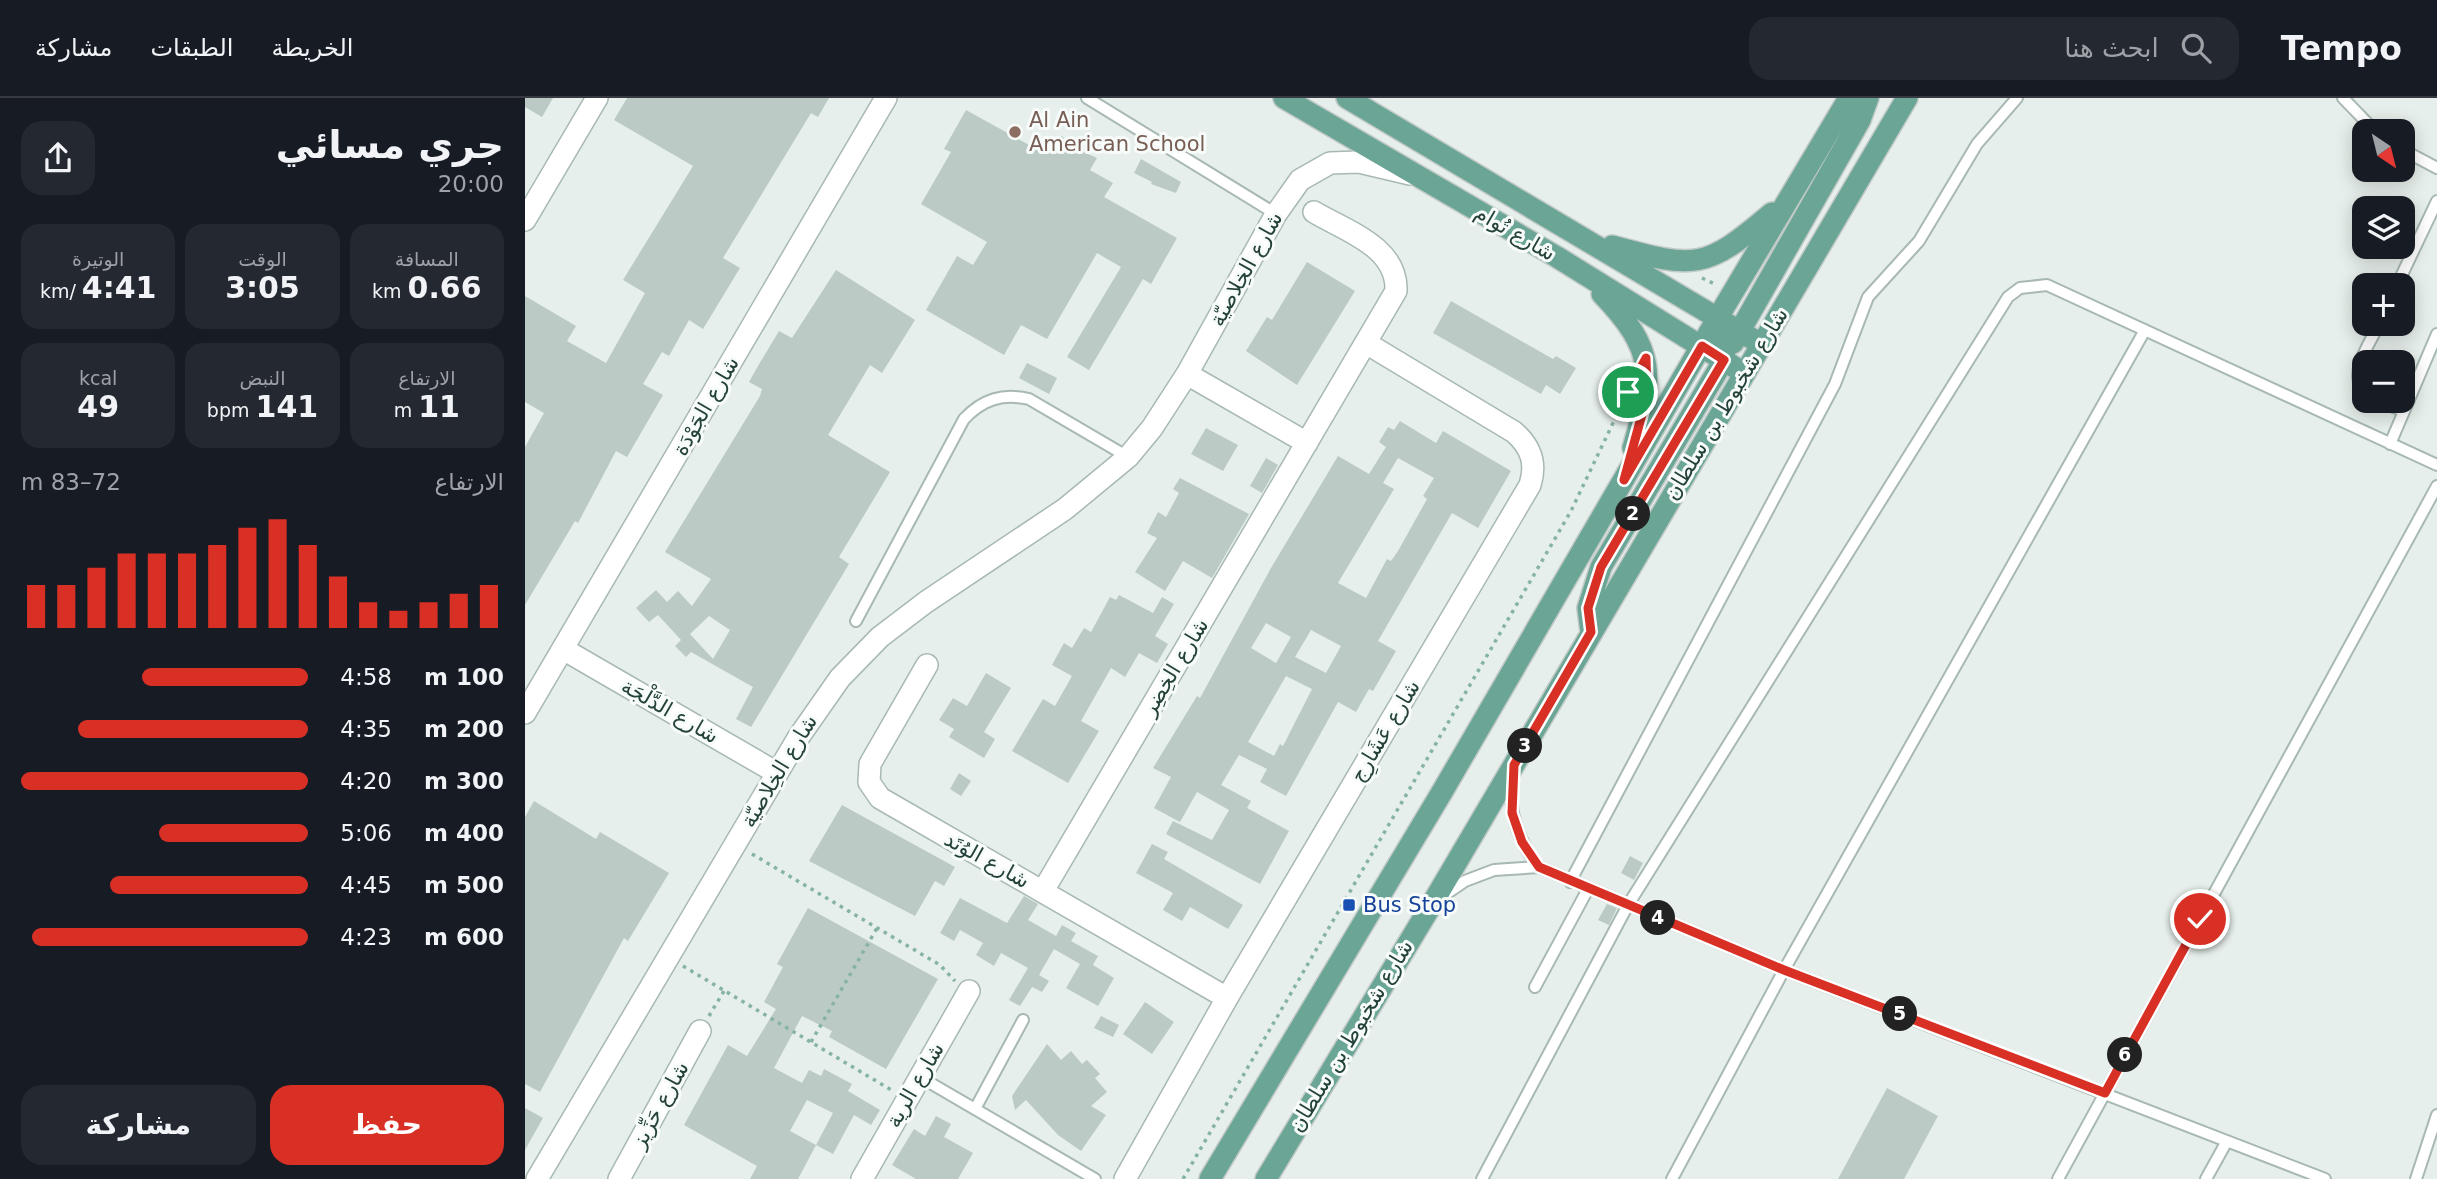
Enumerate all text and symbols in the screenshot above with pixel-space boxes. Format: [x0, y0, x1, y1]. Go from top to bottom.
search box [1749, 17, 2239, 80]
icon: search [2177, 29, 2215, 67]
text: Tempo [2281, 29, 2402, 68]
text: ابحث هنا [2064, 33, 2159, 63]
text: مشاركة [35, 34, 112, 62]
text: الطبقات [150, 34, 233, 62]
text: الخريطة [271, 34, 353, 62]
place label: Al Ain American School [1029, 108, 1205, 156]
north arrow [2352, 119, 2415, 182]
map controls [2352, 119, 2415, 413]
button: share [21, 121, 95, 195]
text: جري مسائي [276, 123, 504, 167]
marker: Al Ain American School [1007, 124, 1023, 140]
text: 20:00 [438, 171, 504, 197]
button: layers [2352, 196, 2415, 259]
street label: شارع تُوام [1471, 200, 1559, 266]
street label: شارع الخِلاصيّة [1205, 208, 1287, 330]
text: الوتيرة [72, 248, 124, 270]
text: الوقت [238, 248, 287, 270]
text: المسافة [395, 248, 459, 270]
text: 4:41 [82, 270, 156, 305]
text: 3:05 [225, 270, 300, 305]
text: 0.66 [408, 270, 482, 305]
button: + [2352, 273, 2415, 336]
text: /km [40, 280, 82, 302]
text: km [372, 280, 408, 302]
street label: شارع شخبوط بن سلطان [1659, 304, 1793, 504]
button: − [2352, 350, 2415, 413]
street label: شارع الجَوْدَة [668, 352, 744, 460]
pin [1598, 362, 1658, 422]
text: kcal [79, 367, 117, 389]
text: النبض [240, 367, 285, 389]
text: الارتفاع [398, 367, 456, 389]
icon: arrive [1609, 373, 1647, 411]
text: 49 [77, 389, 119, 424]
text: 141 [256, 389, 318, 424]
text: 11 [418, 389, 460, 424]
text: bpm [207, 399, 256, 421]
text: m [394, 399, 418, 421]
text: 72–83 m [21, 469, 121, 495]
text: الارتفاع [435, 469, 504, 495]
pin: 2 [1615, 496, 1651, 532]
text: 2 [1626, 502, 1639, 524]
street label: شارع الخِضِر [1136, 614, 1213, 721]
text: 4:58 [340, 664, 392, 690]
text: 100 m [424, 664, 504, 690]
street label: شارع الدَّلْجَة [617, 670, 725, 748]
street label: شارع عَشَارِج [1345, 676, 1428, 788]
street label: شارع الخِلاصيّة [736, 710, 822, 832]
text: 4:35 [340, 716, 392, 742]
text: 200 m [424, 716, 504, 742]
pin: 3 [1507, 728, 1543, 764]
text: 3 [1518, 734, 1531, 756]
text: 4:20 [340, 768, 392, 794]
text: 300 m [424, 768, 504, 794]
text: 5:06 [340, 820, 392, 846]
text: 400 m [424, 820, 504, 846]
street label: شارع الوُتَد [940, 827, 1034, 893]
text: 4:45 [340, 872, 392, 898]
text: 500 m [424, 872, 504, 898]
pin [2170, 889, 2230, 949]
place label: Bus Stop [1363, 893, 1456, 917]
marker: Bus Stop [1341, 897, 1357, 913]
pin: 4 [1641, 900, 1675, 936]
icon: check [2181, 900, 2219, 938]
text: 4 [1651, 906, 1664, 928]
text: 4:23 [340, 924, 392, 950]
text: 600 m [424, 924, 504, 950]
street label: شارع شخبوط بن سلطان [1284, 936, 1418, 1136]
pin: 5 [1883, 996, 1917, 1032]
text: 5 [1893, 1002, 1906, 1024]
street label: شارع الرية [881, 1038, 949, 1132]
pin: 6 [2107, 1038, 2143, 1072]
text: 6 [2118, 1043, 2131, 1065]
street label: شارع حَزِّيز [625, 1057, 694, 1153]
button: مشاركة [21, 1085, 256, 1165]
button: حفظ [270, 1085, 504, 1165]

